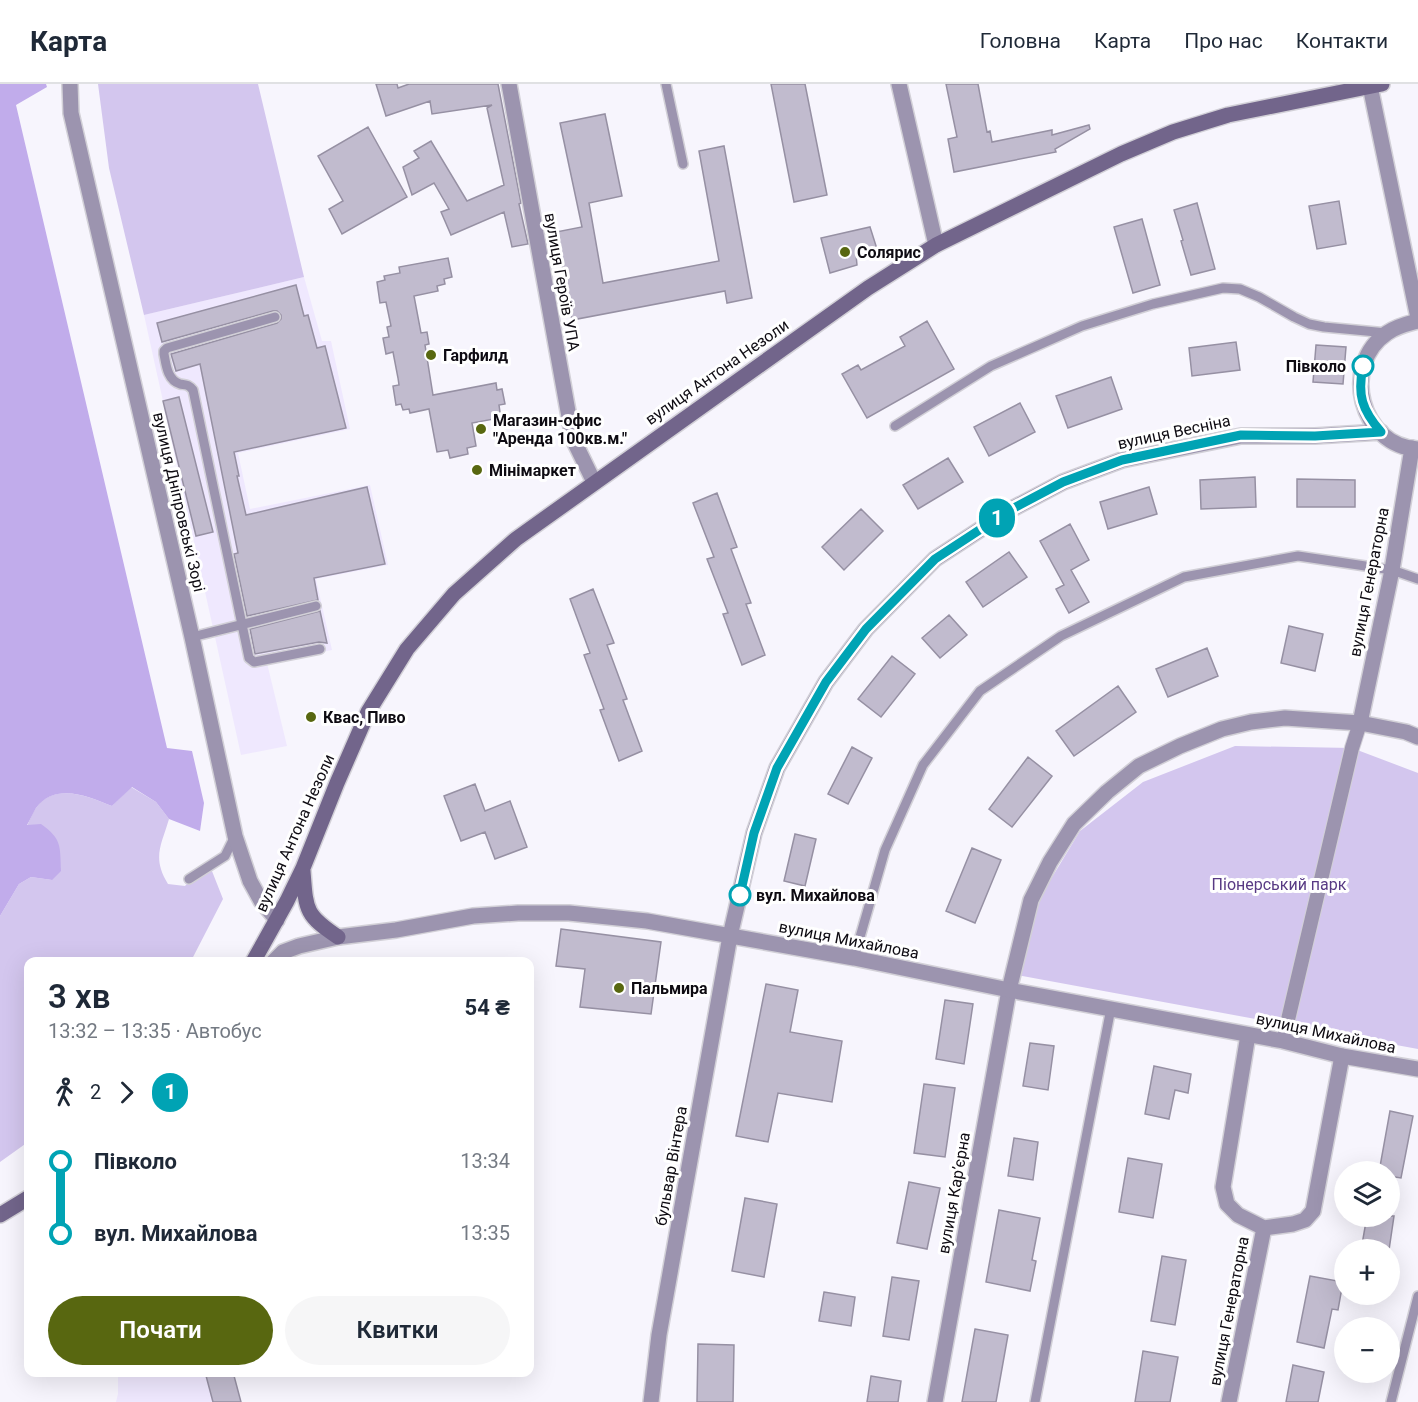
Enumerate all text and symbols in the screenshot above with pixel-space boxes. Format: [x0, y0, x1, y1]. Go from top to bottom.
text: Карта [30, 25, 107, 58]
text: Головна [980, 29, 1061, 53]
text: Карта [1094, 29, 1151, 53]
text: Про нас [1184, 29, 1263, 53]
text: Контакти [1296, 29, 1388, 53]
street label: вулиця Героїв УПА [540, 211, 584, 353]
place label: Солярис [857, 243, 921, 262]
marker: Солярис [838, 245, 852, 259]
street label: вулиця Антона Незоли [642, 315, 792, 429]
place label: Гарфилд [443, 346, 508, 365]
marker: Гарфилд [424, 348, 438, 362]
marker: Півколо [1352, 355, 1374, 377]
place label: Півколо [1286, 357, 1346, 376]
street label: вулиця Дніпровські Зорі [149, 410, 209, 594]
place label: Магазин-офис "Аренда 100кв.м." [493, 411, 627, 448]
street label: вулиця Весніна [1116, 411, 1232, 453]
marker: Магазин-офис "Аренда 100кв.м." [474, 422, 488, 436]
place label: Мінімаркет [489, 461, 576, 480]
marker: Мінімаркет [470, 463, 484, 477]
line badge: 1 [978, 498, 1016, 538]
text: 1 [991, 506, 1003, 530]
street label: вулиця Генераторна [1345, 506, 1393, 658]
place label: Квас, Пиво [323, 708, 406, 727]
marker: Квас, Пиво [304, 710, 318, 724]
street label: вулиця Антона Незоли [252, 751, 338, 915]
park label: Піонерський парк [1212, 875, 1347, 894]
marker: вул. Михайлова [729, 884, 751, 906]
place label: вул. Михайлова [756, 886, 875, 905]
street label: вулиця Михайлова [777, 917, 921, 963]
text: 3 хв [48, 977, 110, 1016]
place label: Пальмира [631, 979, 708, 998]
marker: Пальмира [612, 981, 626, 995]
text: 54 ₴ [465, 995, 510, 1020]
street label: вулиця Михайлова [1254, 1009, 1398, 1057]
text: 13:32 – 13:35 · Автобус [48, 1019, 262, 1043]
icon: walk [48, 1076, 81, 1109]
icon: forward [110, 1076, 143, 1109]
text: 2 [90, 1080, 101, 1104]
text: 1 [164, 1080, 176, 1104]
street label: бульвар Вінтера [651, 1105, 691, 1227]
street label: вулиця Кар’єрна [934, 1131, 974, 1255]
text: Півколо [94, 1149, 177, 1174]
text: 13:34 [460, 1149, 510, 1173]
map controls [1334, 1161, 1400, 1383]
button: layers [1334, 1161, 1400, 1227]
text: вул. Михайлова [94, 1221, 258, 1246]
text: 13:35 [460, 1221, 510, 1245]
street label: вулиця Генераторна [1205, 1235, 1253, 1387]
button: + [1334, 1239, 1400, 1305]
button: Почати [48, 1296, 273, 1365]
button: Квитки [285, 1296, 510, 1365]
button: − [1334, 1317, 1400, 1383]

